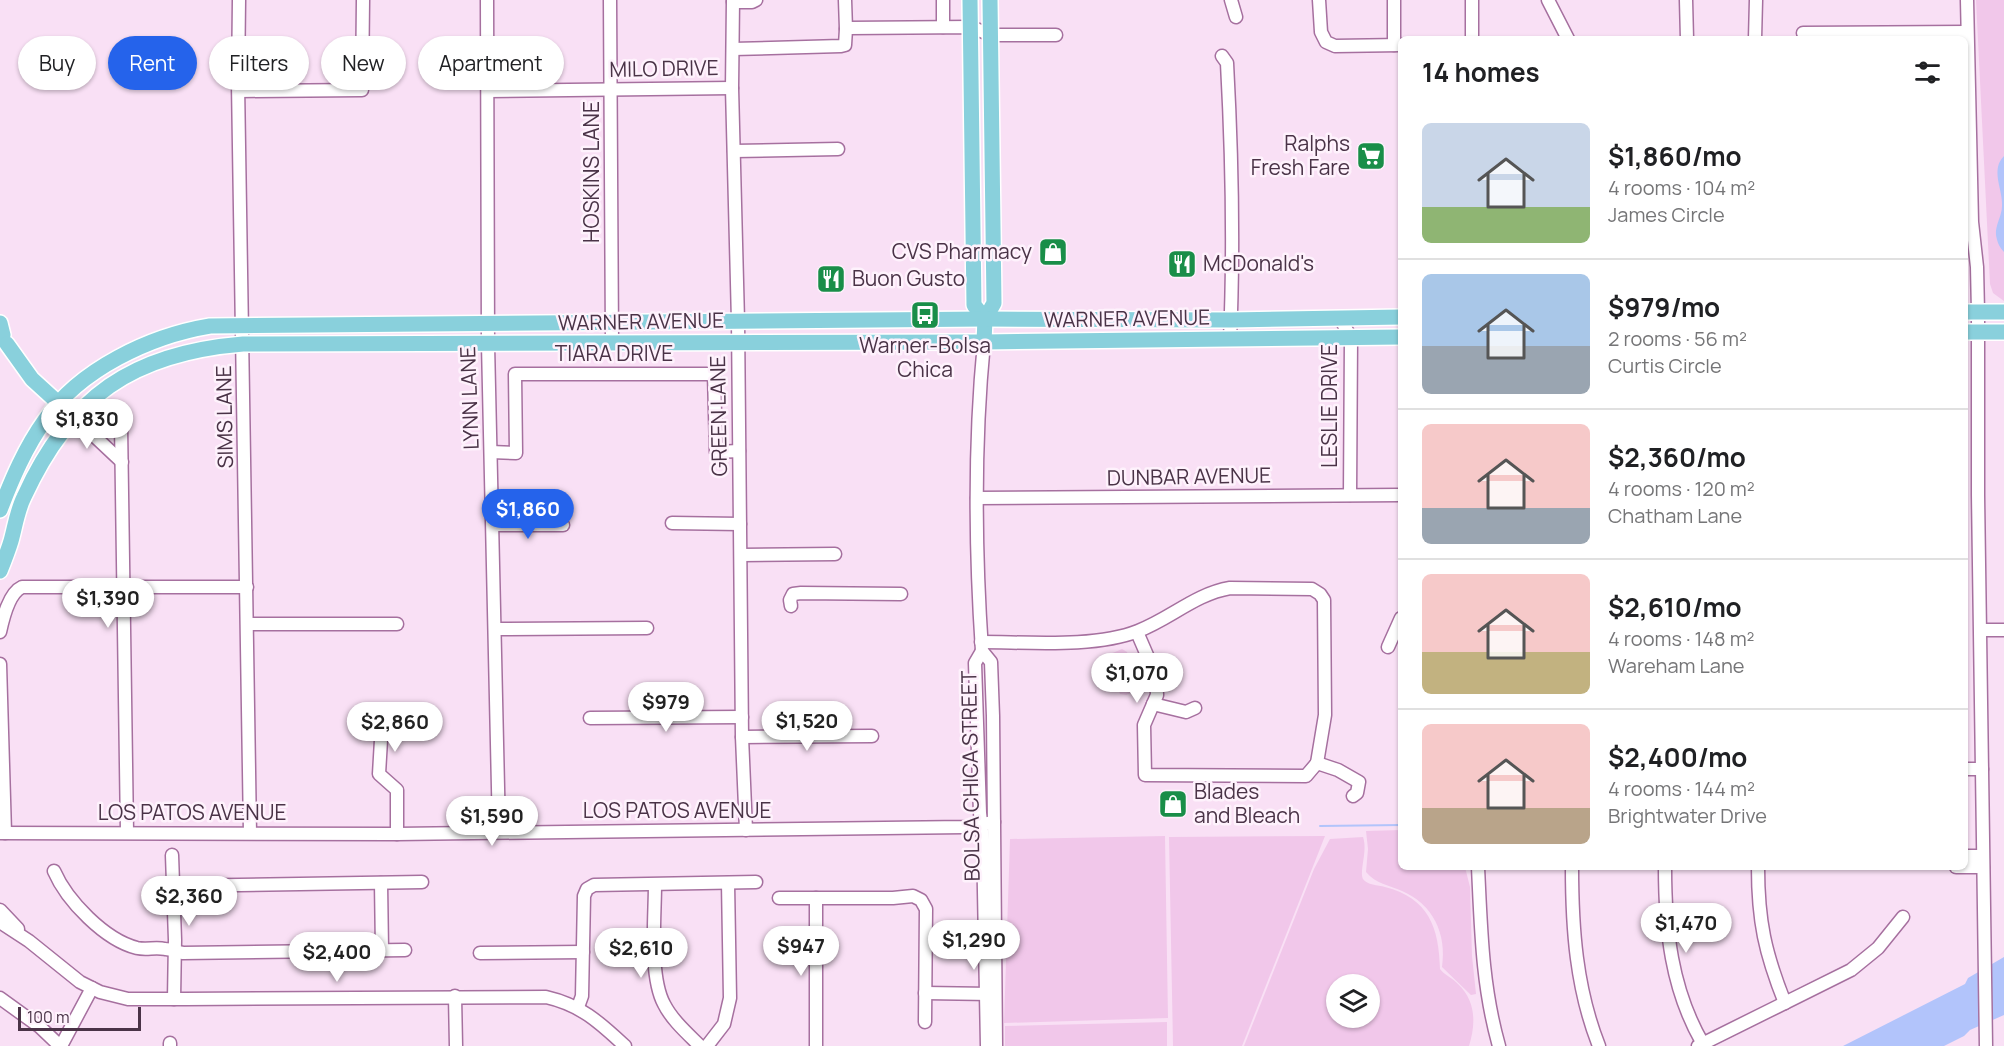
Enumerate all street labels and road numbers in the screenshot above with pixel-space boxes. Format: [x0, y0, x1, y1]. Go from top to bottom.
street label: MILO DRIVE [609, 53, 719, 83]
street label: HOSKINS LANE [577, 101, 605, 243]
street label: WARNER AVENUE [1044, 303, 1210, 333]
street label: WARNER AVENUE [558, 306, 724, 336]
street label: TIARA DRIVE [555, 339, 673, 367]
street label: LESLIE DRIVE [1315, 344, 1343, 468]
street label: LYNN LANE [453, 346, 485, 450]
street label: GREEN LANE [703, 355, 733, 477]
street label: SIMS LANE [209, 365, 239, 469]
street label: DUNBAR AVENUE [1107, 461, 1271, 491]
street label: BOLSA CHICA STREET [954, 670, 986, 882]
street label: LOS PATOS AVENUE [583, 796, 771, 824]
street label: LOS PATOS AVENUE [98, 798, 286, 826]

